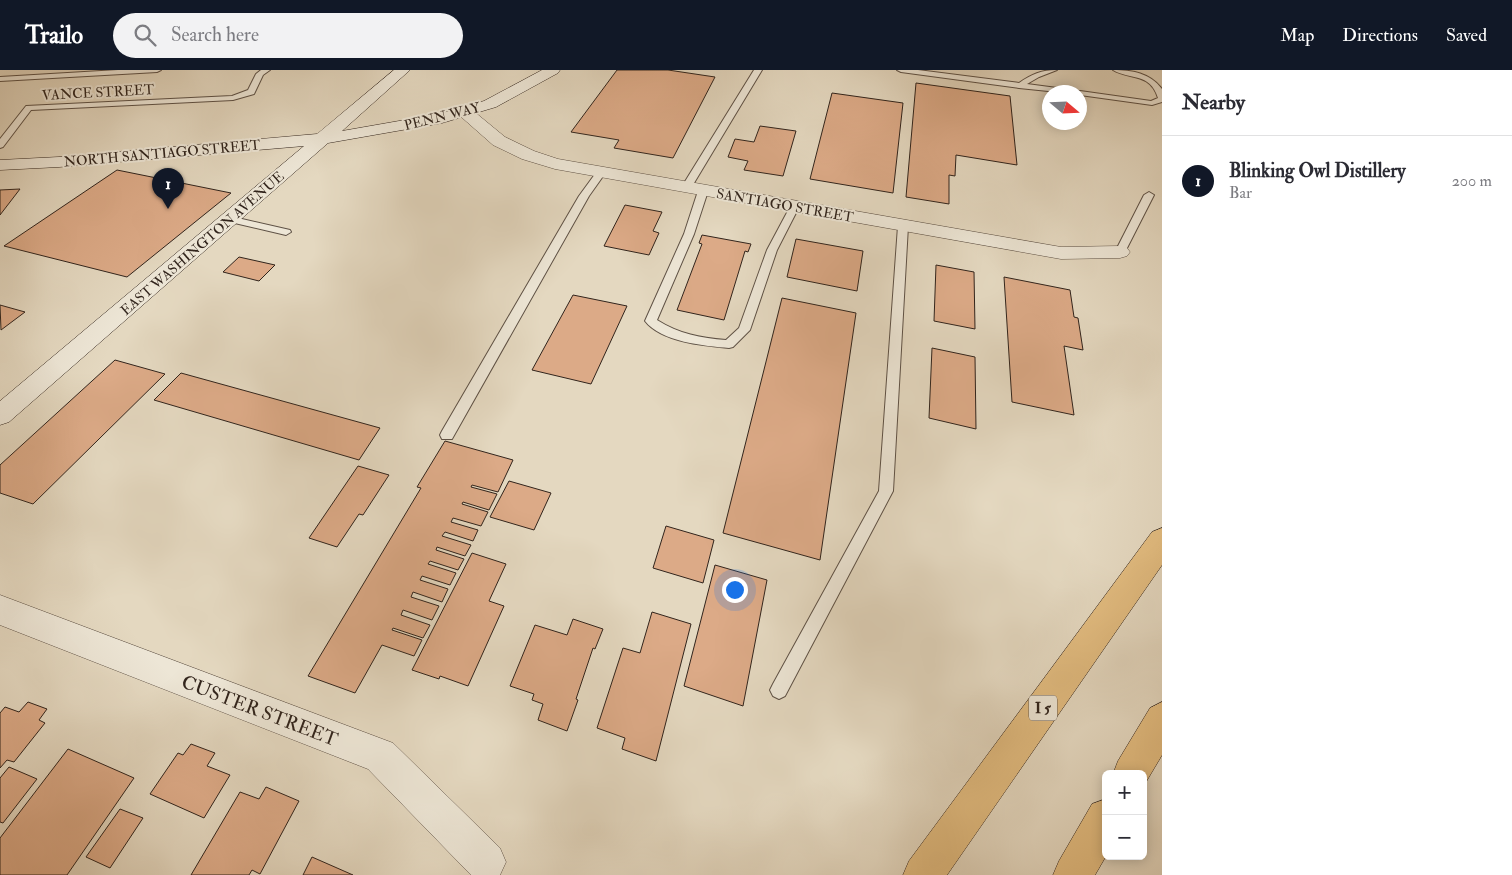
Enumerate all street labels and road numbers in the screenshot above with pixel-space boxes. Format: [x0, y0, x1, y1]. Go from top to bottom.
street label: VANCE STREET [41, 81, 155, 104]
street label: PENN WAY [402, 99, 482, 134]
street label: NORTH SANTIAGO STREET [63, 136, 262, 171]
street label: EAST WASHINGTON AVENUE [117, 168, 287, 319]
street label: SANTIAGO STREET [715, 185, 855, 226]
street label: CUSTER STREET [178, 670, 341, 752]
road number: I 5 [1029, 696, 1057, 720]

